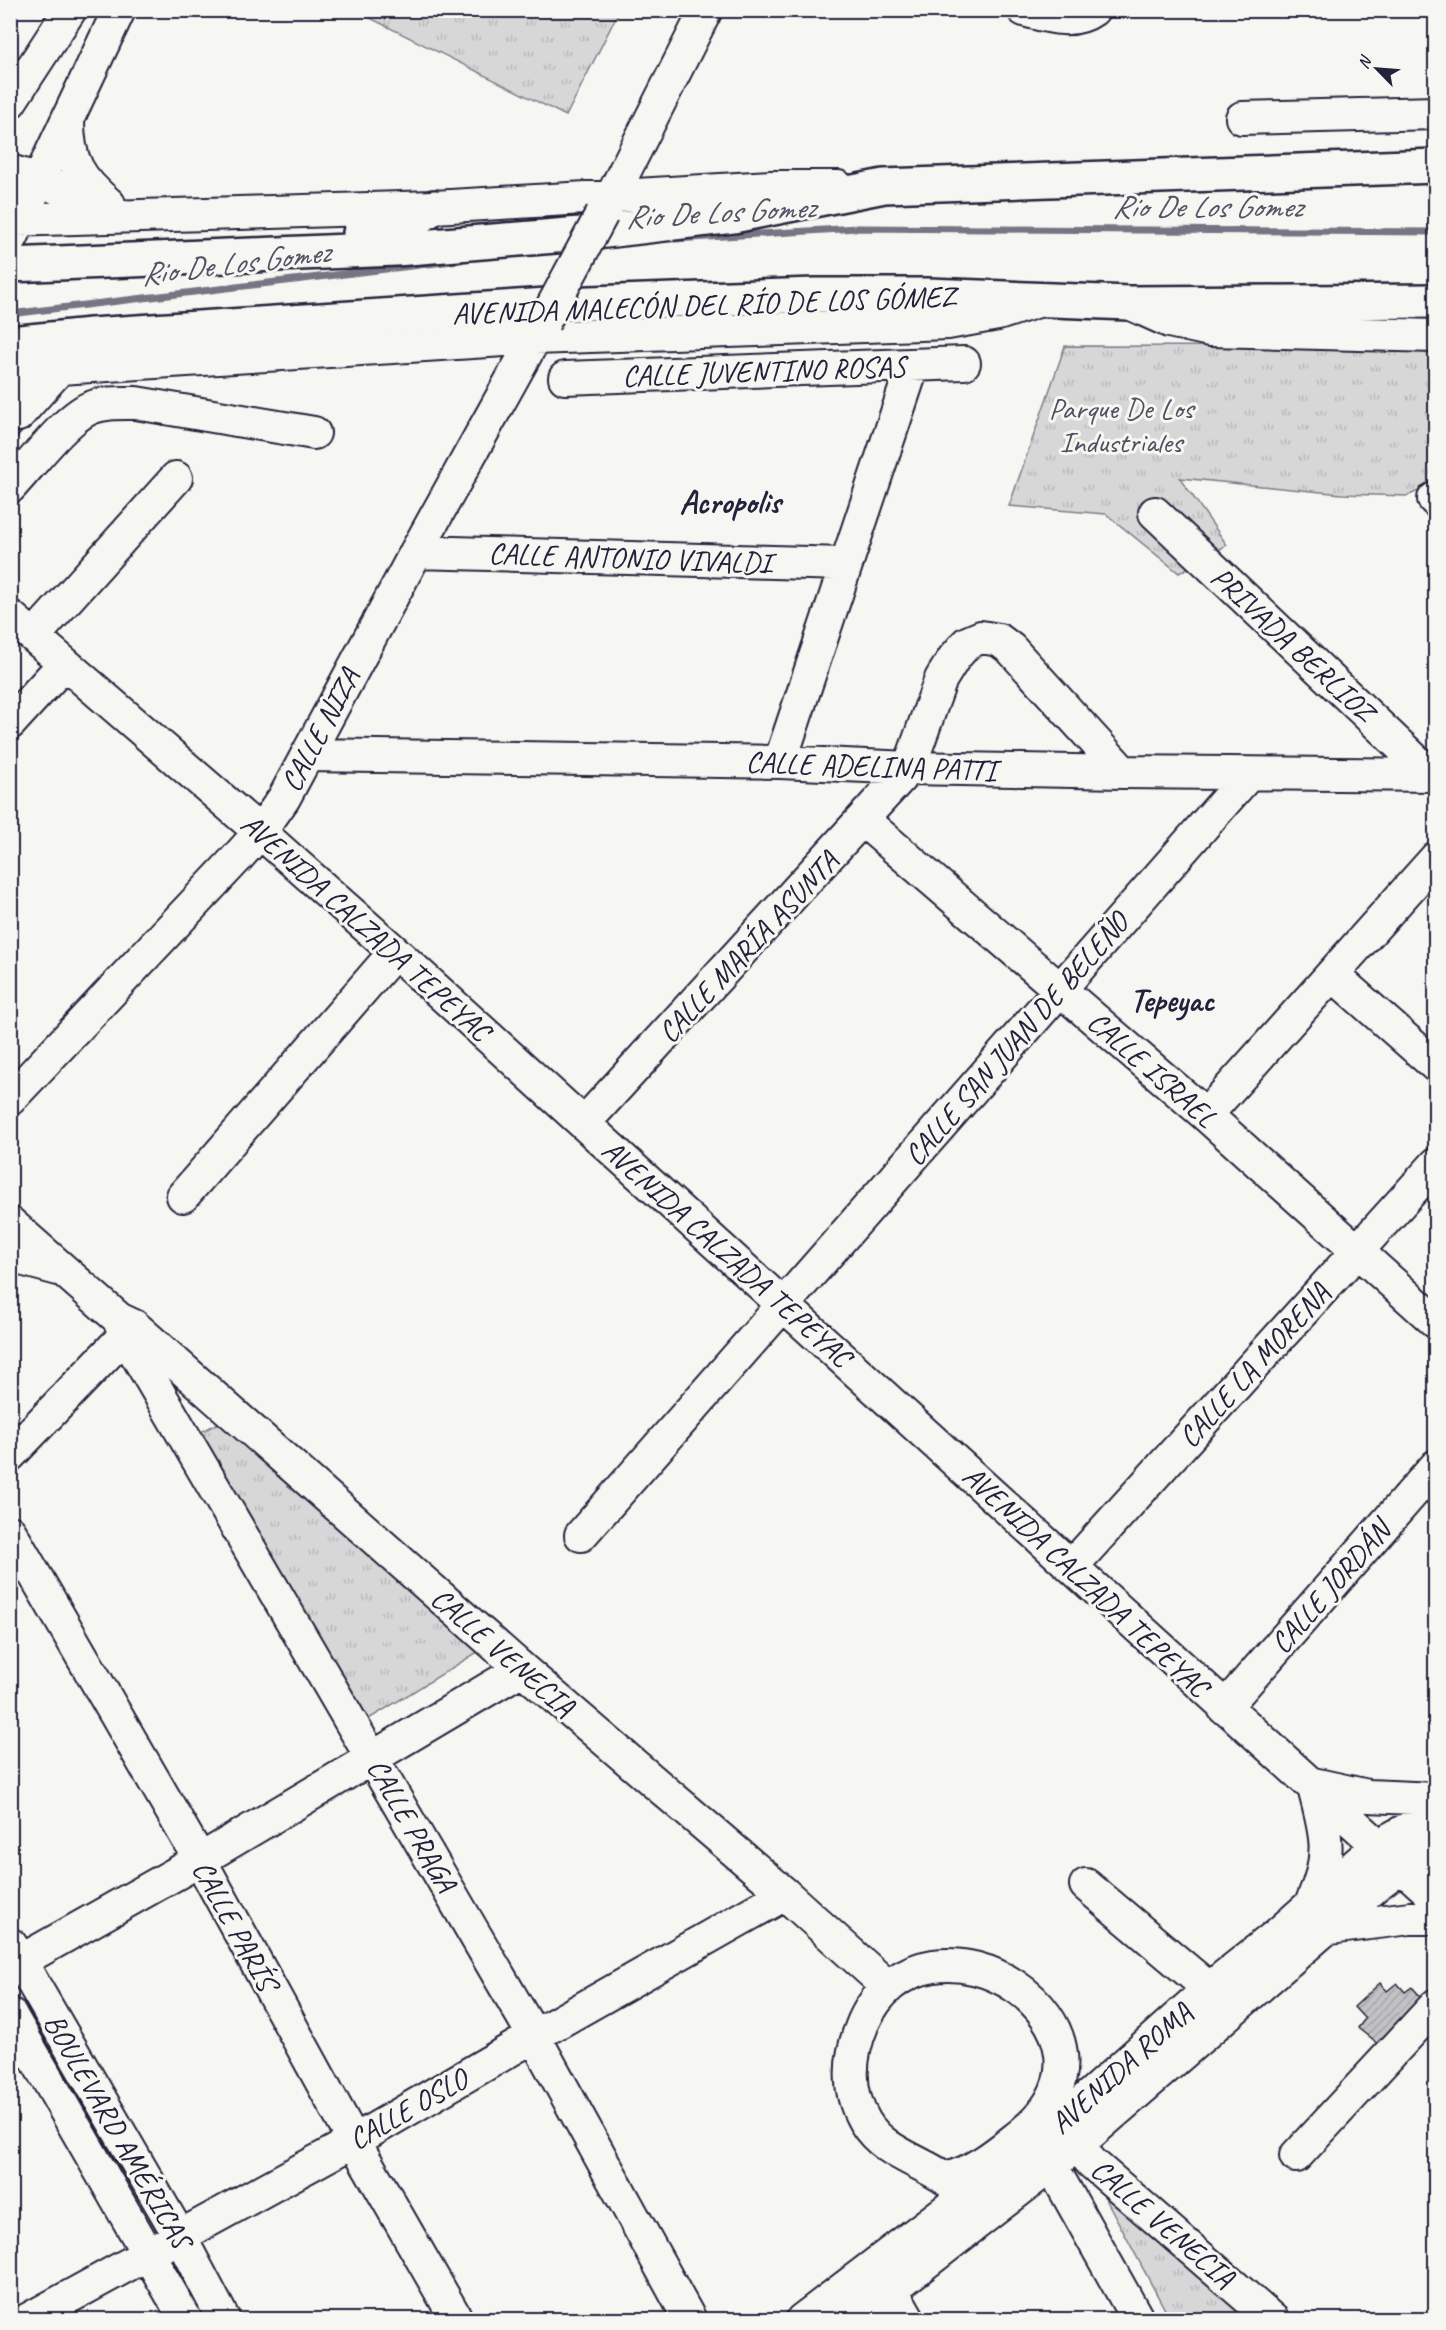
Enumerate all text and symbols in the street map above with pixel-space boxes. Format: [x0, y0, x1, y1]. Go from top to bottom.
north arrow [1347, 39, 1407, 99]
text: N [1353, 52, 1377, 72]
water label: Rio De Los Gomez [624, 186, 821, 237]
water label: Rio De Los Gomez [1112, 186, 1307, 227]
water label: Rio De Los Gomez [139, 231, 336, 295]
street label: AVENIDA MALECÓN DEL RÍO DE LOS GÓMEZ [451, 277, 961, 333]
street label: CALLE JUVENTINO ROSAS [622, 347, 910, 395]
park label: Parque De Los Industriales [1049, 389, 1196, 461]
district label: Acropolis [679, 481, 784, 523]
street label: CALLE ANTONIO VIVALDI [488, 534, 778, 582]
street label: PRIVADA BERLIOZ [1203, 558, 1386, 733]
street label: CALLE NIZA [272, 660, 369, 798]
street label: CALLE ADELINA PATTI [745, 743, 1003, 790]
street label: AVENIDA CALZADA TEPEYAC [233, 805, 501, 1052]
street label: CALLE MARÍA ASUNTA [649, 842, 848, 1051]
street label: CALLE SAN JUAN DE BELEÑO [896, 902, 1138, 1173]
district label: Tepeyac [1130, 979, 1216, 1021]
street label: CALLE ISRAEL [1080, 1003, 1225, 1136]
street label: AVENIDA CALZADA TEPEYAC [594, 1131, 862, 1378]
street label: CALLE LA MORENA [1170, 1274, 1339, 1455]
street label: AVENIDA CALZADA TEPEYAC [955, 1457, 1220, 1707]
street label: CALLE JORDÁN [1262, 1509, 1401, 1661]
street label: CALLE VENECIA [423, 1579, 584, 1726]
street label: CALLE PRAGA [359, 1752, 466, 1900]
street label: CALLE PARÍS [184, 1853, 289, 2001]
street label: AVENIDA ROMA [1042, 1993, 1201, 2142]
street label: BOULEVARD AMÉRICAS [35, 2007, 203, 2259]
street label: CALLE OSLO [342, 2058, 477, 2158]
street label: CALLE VENECIA [1083, 2150, 1244, 2297]

